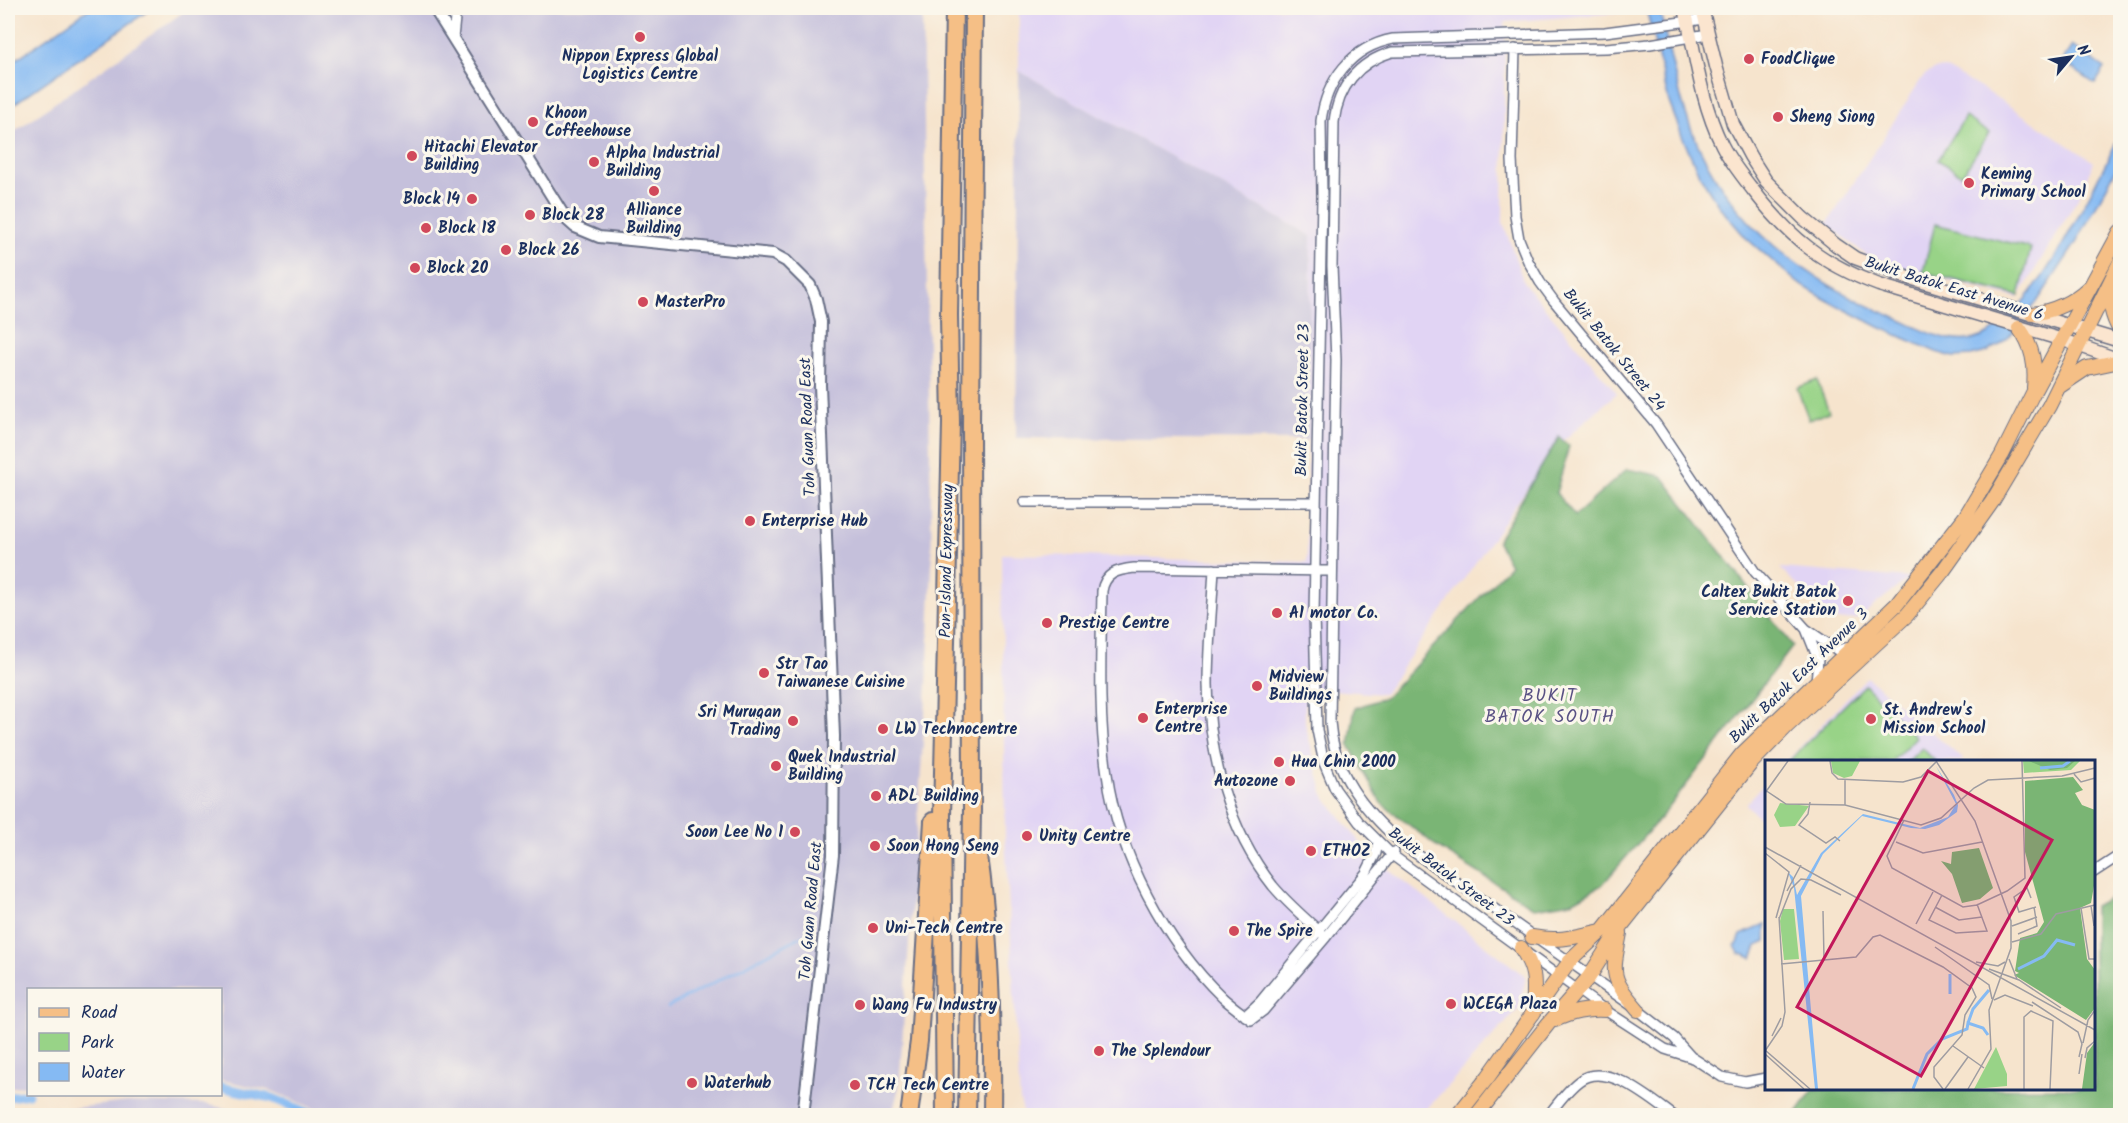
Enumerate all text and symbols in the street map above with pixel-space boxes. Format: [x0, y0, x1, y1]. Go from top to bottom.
north arrow [2041, 27, 2101, 87]
marker: Nippon Express Global Logistics Centre [633, 30, 647, 44]
text: N [2069, 40, 2096, 61]
place label: Nippon Express Global Logistics Centre [562, 44, 719, 87]
place label: FoodClique [1761, 47, 1835, 72]
marker: FoodClique [1742, 52, 1756, 66]
place label: Khoon Coffeehouse [545, 101, 631, 144]
place label: Sheng Siong [1790, 105, 1875, 130]
marker: Sheng Siong [1771, 110, 1785, 124]
marker: Khoon Coffeehouse [526, 115, 540, 129]
place label: Hitachi Elevator Building [424, 135, 538, 178]
place label: Alpha Industrial Building [606, 141, 720, 184]
marker: Hitachi Elevator Building [405, 149, 419, 163]
marker: Alpha Industrial Building [587, 155, 601, 169]
place label: Keming Primary School [1981, 162, 2087, 205]
marker: Keming Primary School [1962, 176, 1976, 190]
marker: Alliance Building [647, 184, 661, 198]
place label: Block 14 [403, 187, 460, 212]
marker: Block 14 [465, 192, 479, 206]
place label: Alliance Building [626, 198, 682, 241]
place label: Block 28 [542, 203, 605, 228]
marker: Block 28 [523, 208, 537, 222]
place label: Block 18 [438, 216, 496, 241]
marker: Block 18 [419, 221, 433, 235]
place label: Block 26 [518, 238, 580, 263]
marker: Block 26 [499, 243, 513, 257]
street label: Bukit Batok East Avenue 6 [1862, 250, 2046, 328]
place label: Block 20 [427, 256, 489, 281]
marker: Block 20 [408, 261, 422, 275]
street label: Bukit Batok Street 24 [1556, 283, 1672, 417]
place label: MasterPro [655, 290, 725, 315]
marker: MasterPro [636, 295, 650, 309]
street label: Bukit Batok Street 23 [1289, 324, 1317, 476]
street label: Toh Guan Road East [793, 356, 823, 497]
street label: Pan-Island Expressway [933, 483, 961, 638]
place label: Enterprise Hub [762, 509, 868, 534]
marker: Enterprise Hub [743, 514, 757, 528]
place label: Caltex Bukit Batok Service Station [1701, 580, 1837, 623]
marker: Caltex Bukit Batok Service Station [1841, 594, 1855, 608]
place label: A1 motor Co. [1289, 601, 1378, 626]
street label: Bukit Batok East Avenue 3 [1723, 602, 1875, 750]
marker: A1 motor Co. [1270, 606, 1284, 620]
place label: Prestige Centre [1059, 611, 1169, 636]
marker: Prestige Centre [1040, 616, 1054, 630]
place label: Str Tao Taiwanese Cuisine [776, 652, 905, 695]
place label: Midview Buildings [1269, 665, 1333, 708]
marker: Str Tao Taiwanese Cuisine [757, 666, 771, 680]
marker: Midview Buildings [1250, 679, 1264, 693]
district label: BUKIT BATOK SOUTH [1485, 682, 1615, 732]
place label: Enterprise Centre [1155, 697, 1228, 740]
place label: St. Andrew's Mission School [1883, 698, 1986, 741]
place label: Sri Murugan Trading [698, 700, 781, 743]
marker: Enterprise Centre [1136, 711, 1150, 725]
marker: St. Andrew's Mission School [1864, 712, 1878, 726]
marker: Sri Murugan Trading [786, 714, 800, 728]
place label: LW Technocentre [895, 717, 1017, 742]
marker: LW Technocentre [876, 722, 890, 736]
place label: Quek Industrial Building [788, 745, 896, 788]
place label: Hua Chin 2000 [1291, 750, 1396, 775]
marker: Hua Chin 2000 [1272, 755, 1286, 769]
marker: Quek Industrial Building [769, 759, 783, 773]
inset map [1765, 760, 2095, 1090]
place label: Autozone [1214, 769, 1278, 794]
marker: Autozone [1283, 774, 1297, 788]
place label: ADL Building [888, 784, 979, 809]
marker: ADL Building [869, 789, 883, 803]
place label: Soon Lee No 1 [686, 820, 783, 845]
street label: Bukit Batok Street 23 [1383, 821, 1519, 933]
place label: Unity Centre [1039, 824, 1131, 849]
marker: Soon Lee No 1 [788, 825, 802, 839]
marker: Unity Centre [1020, 829, 1034, 843]
place label: Soon Hong Seng [887, 834, 999, 859]
marker: Soon Hong Seng [868, 839, 882, 853]
place label: ETHOZ [1323, 839, 1371, 864]
street label: Toh Guan Road East [792, 840, 830, 981]
marker: ETHOZ [1304, 844, 1318, 858]
place label: Uni-Tech Centre [885, 916, 1003, 941]
place label: The Spire [1246, 919, 1313, 944]
marker: Uni-Tech Centre [866, 921, 880, 935]
marker: The Spire [1227, 924, 1241, 938]
legend [27, 988, 222, 1096]
place label: WCEGA Plaza [1463, 992, 1557, 1017]
place label: Wang Fu Industry [872, 993, 998, 1018]
marker: WCEGA Plaza [1444, 997, 1458, 1011]
marker: Wang Fu Industry [853, 998, 867, 1012]
text: Road [81, 999, 118, 1028]
text: Park [81, 1029, 114, 1058]
place label: The Splendour [1111, 1039, 1212, 1064]
marker: The Splendour [1092, 1044, 1106, 1058]
text: Water [81, 1059, 126, 1088]
place label: Waterhub [704, 1071, 771, 1096]
place label: TCH Tech Centre [867, 1073, 989, 1098]
marker: Waterhub [685, 1076, 699, 1090]
marker: TCH Tech Centre [848, 1078, 862, 1092]

